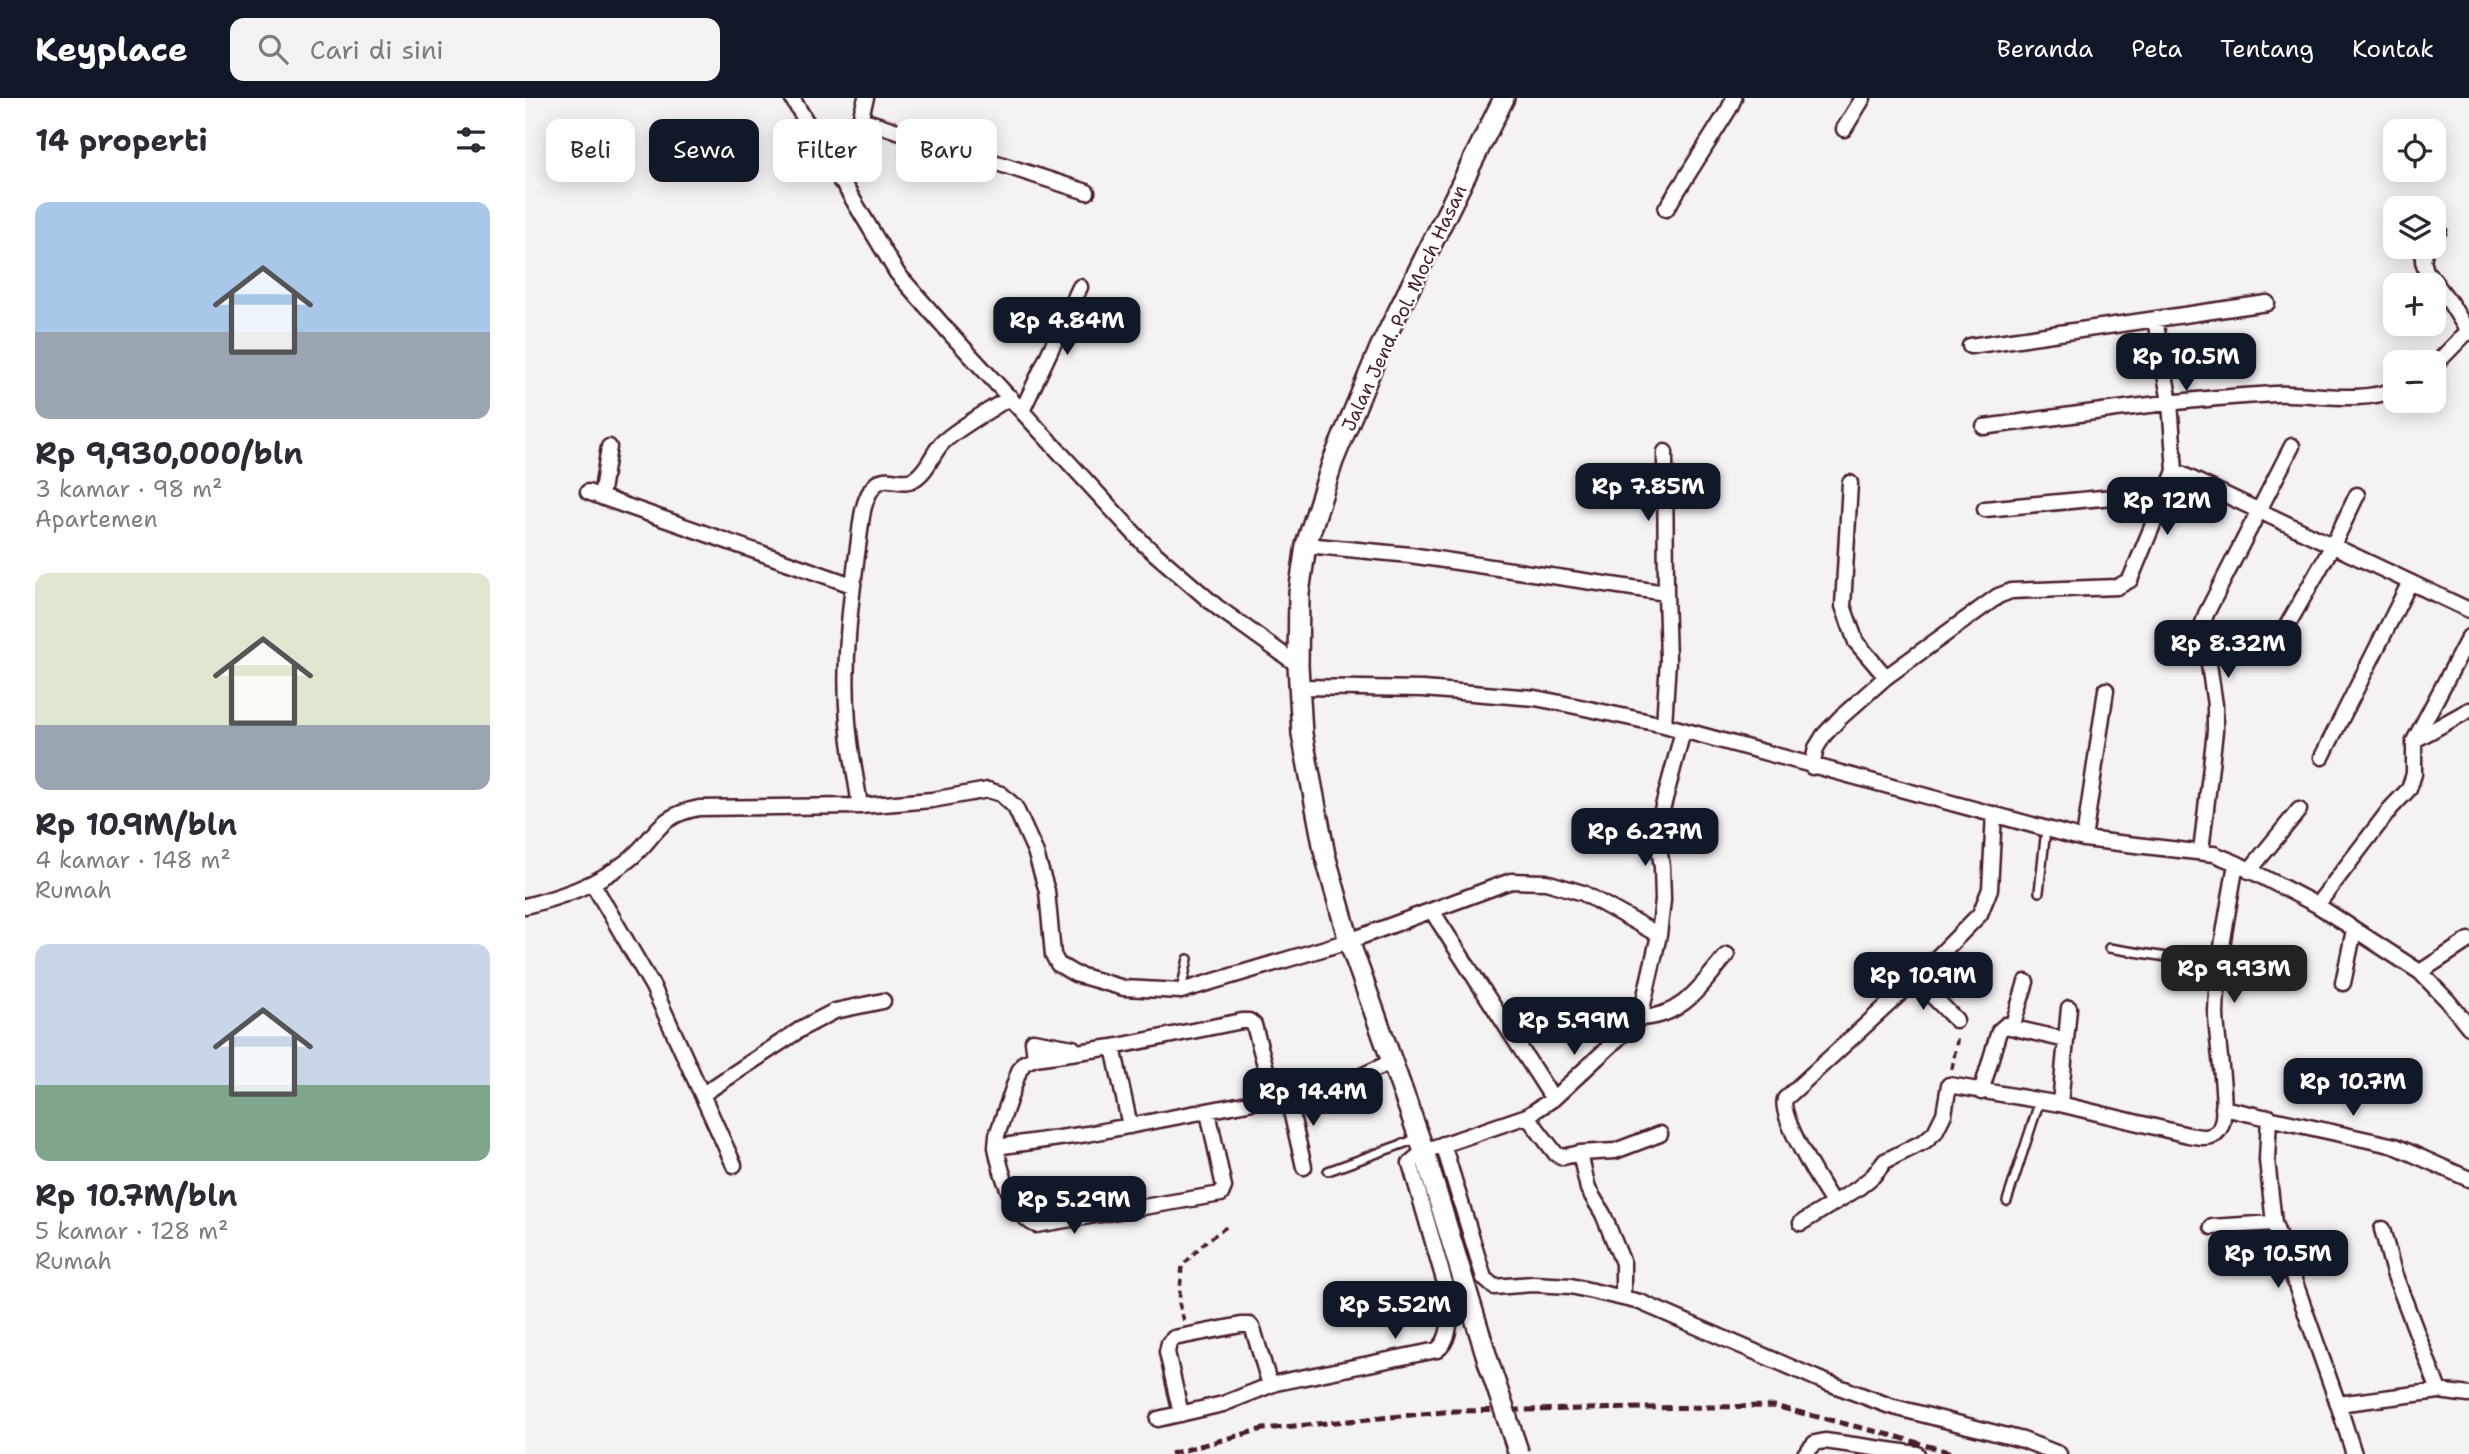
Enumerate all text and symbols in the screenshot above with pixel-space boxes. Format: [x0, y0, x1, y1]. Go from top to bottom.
search box [230, 18, 720, 81]
text: Keyplace [35, 27, 188, 72]
icon: search [254, 30, 292, 68]
text: Cari di sini [310, 32, 444, 67]
text: Beranda [1997, 33, 2093, 65]
text: Peta [2131, 33, 2182, 65]
text: Tentang [2220, 33, 2314, 65]
text: Kontak [2352, 33, 2434, 65]
chip: Beli [546, 119, 635, 182]
chip: Sewa [649, 119, 759, 182]
chip: Filter [773, 119, 882, 182]
chip: Baru [896, 119, 997, 182]
map controls [2383, 119, 2446, 413]
button: locate [2383, 119, 2446, 182]
text: 14 properti [35, 120, 208, 161]
icon: filters [452, 121, 490, 159]
street label: Jalan Jend. Pol. Moch Hasan [1336, 181, 1472, 435]
button: layers [2383, 196, 2446, 259]
icon: home [200, 247, 326, 373]
button: + [2383, 273, 2446, 336]
pin: Rp 4.84M [995, 298, 1139, 357]
text: Rp 4.84M [1009, 305, 1125, 335]
pin: Rp 10.5M [2114, 334, 2258, 393]
text: Rp 10.5M [2132, 341, 2240, 371]
button: − [2383, 350, 2446, 413]
text: Rp 9,930,000/bln [35, 433, 303, 474]
pin: Rp 7.85M [1576, 464, 1720, 523]
text: Rp 7.85M [1591, 471, 1705, 501]
text: 3 kamar · 98 m² [35, 474, 223, 504]
pin: Rp 12M [2110, 478, 2224, 537]
text: Rp 12M [2123, 485, 2211, 515]
text: Apartemen [35, 504, 158, 534]
icon: home [200, 618, 326, 744]
pin: Rp 8.32M [2156, 620, 2300, 680]
text: Rp 8.32M [2170, 628, 2286, 658]
text: Rp 10.9M/bln [35, 804, 237, 845]
pin: Rp 6.27M [1573, 808, 1717, 868]
text: Rp 6.27M [1587, 816, 1703, 846]
text: 4 kamar · 148 m² [35, 845, 231, 875]
text: Rumah [35, 875, 112, 905]
pin: Rp 9.93M [2162, 946, 2306, 1005]
pin: Rp 10.9M [1851, 953, 1995, 1012]
text: Rp 9.93M [2177, 953, 2291, 983]
text: Rp 10.9M [1870, 960, 1976, 990]
icon: home [200, 989, 326, 1115]
pin: Rp 5.99M [1502, 998, 1646, 1057]
text: Rp 5.99M [1518, 1005, 1630, 1035]
pin: Rp 10.7M [2281, 1058, 2425, 1118]
text: Rp 10.7M [2300, 1066, 2406, 1096]
pin: Rp 14.4M [1241, 1068, 1385, 1128]
text: Rp 14.4M [1259, 1076, 1367, 1106]
text: Rp 10.7M/bln [35, 1175, 237, 1216]
pin: Rp 5.29M [1002, 1176, 1146, 1236]
text: Rp 5.29M [1017, 1184, 1131, 1214]
text: 5 kamar · 128 m² [35, 1216, 229, 1246]
pin: Rp 10.5M [2206, 1230, 2350, 1290]
text: Rp 10.5M [2224, 1238, 2332, 1268]
text: Rumah [35, 1246, 112, 1276]
pin: Rp 5.52M [1323, 1282, 1467, 1341]
text: Rp 5.52M [1339, 1289, 1451, 1319]

